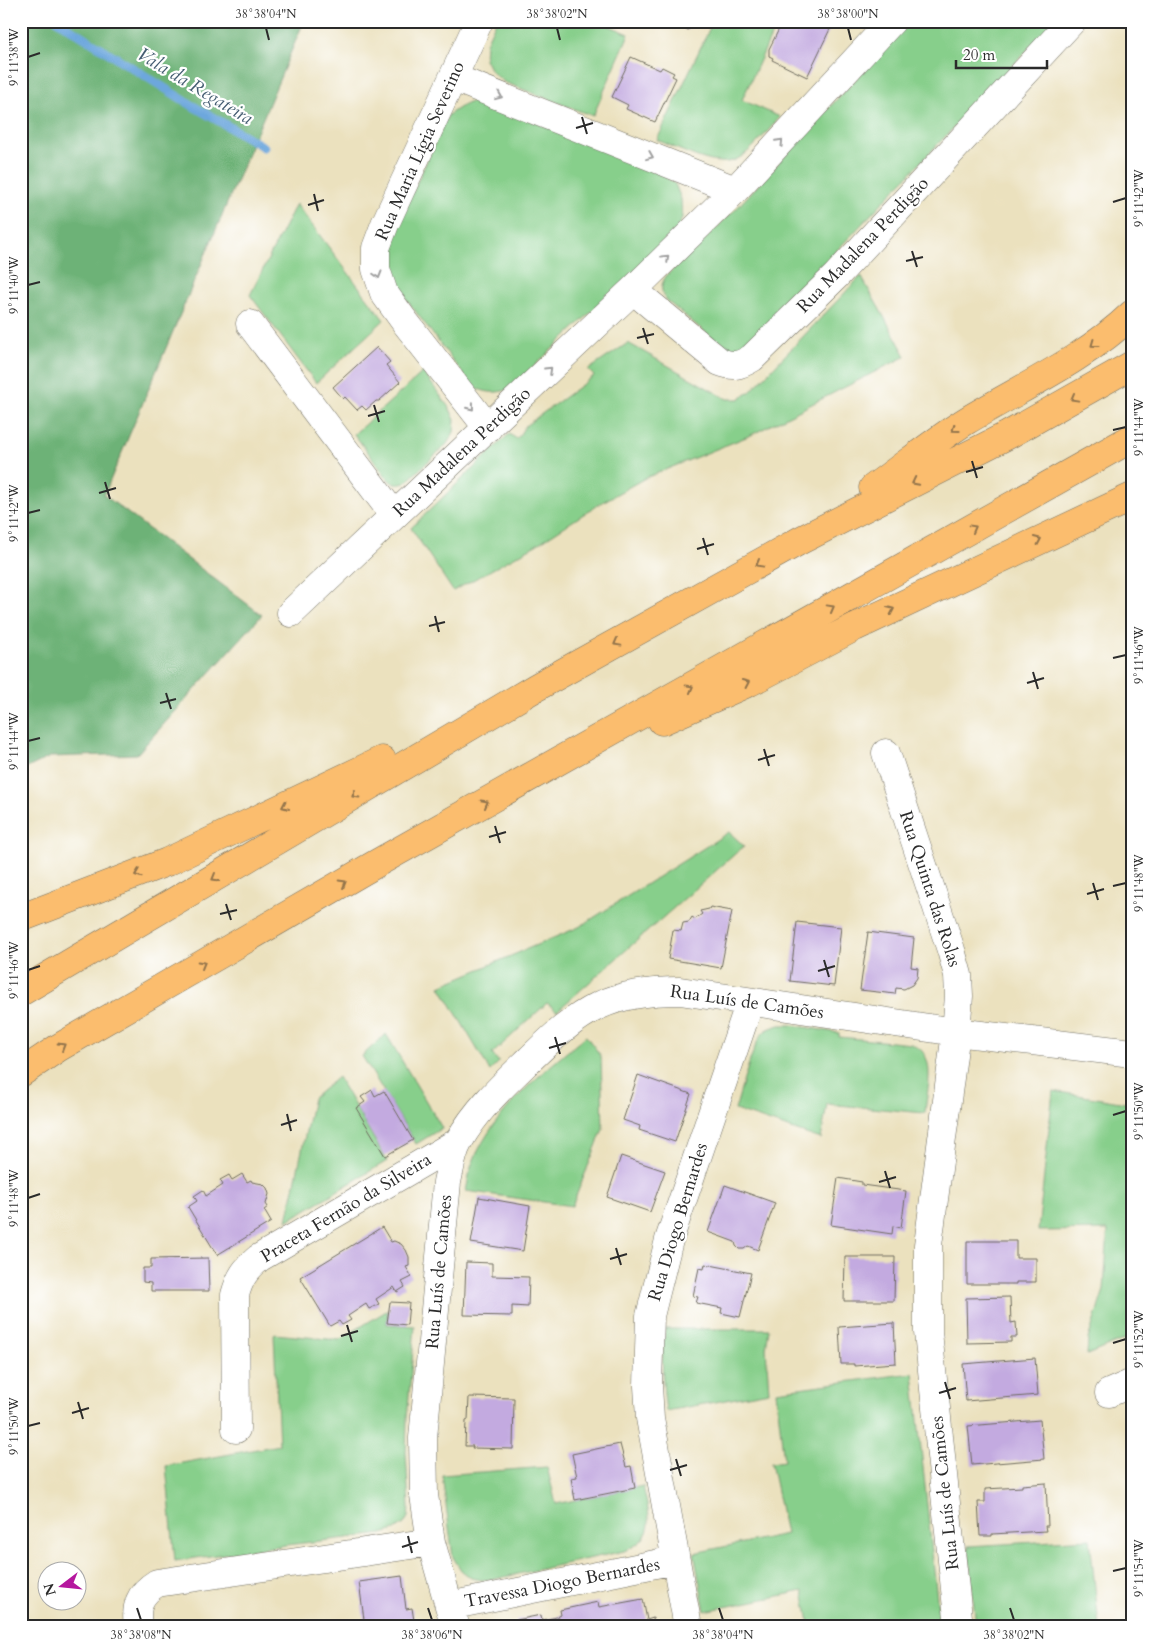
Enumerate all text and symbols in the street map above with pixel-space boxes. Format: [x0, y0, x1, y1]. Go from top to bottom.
text: 38°38'04"N [236, 6, 297, 22]
text: 38°38'02"N [527, 6, 588, 22]
text: 38°38'00"N [818, 6, 879, 22]
text: 9°11'38"W [6, 27, 22, 86]
scale bar [956, 38, 1047, 70]
water label: Vala da Regateira [132, 41, 258, 131]
text: 20 m [963, 45, 995, 65]
street label: Rua Maria Lígia Severino [369, 57, 471, 245]
one-way arrow [494, 90, 503, 101]
one-way arrow [774, 139, 783, 148]
one-way arrow [645, 150, 654, 160]
text: 9°11'42"W [1131, 168, 1147, 227]
street label: Rua Madalena Perdigão [791, 171, 935, 319]
text: 9°11'40"W [6, 255, 22, 314]
one-way arrow [660, 255, 669, 264]
one-way arrow [373, 270, 383, 278]
one-way arrow [1090, 338, 1099, 347]
one-way arrow [543, 367, 552, 376]
street label: Rua Madalena Perdigão [388, 381, 537, 523]
one-way arrow [1070, 391, 1079, 401]
text: 9°11'44"W [1131, 397, 1147, 456]
one-way arrow [465, 401, 474, 411]
one-way arrow [951, 423, 961, 432]
one-way arrow [911, 476, 920, 486]
text: 9°11'42"W [6, 483, 22, 542]
one-way arrow [967, 524, 976, 534]
one-way arrow [1033, 536, 1042, 547]
one-way arrow [755, 557, 764, 567]
one-way arrow [826, 604, 835, 614]
one-way arrow [886, 605, 895, 616]
text: 9°11'46"W [1131, 625, 1147, 684]
one-way arrow [613, 636, 622, 646]
one-way arrow [741, 679, 750, 690]
one-way arrow [684, 684, 693, 694]
text: 9°11'44"W [6, 711, 22, 770]
one-way arrow [352, 788, 361, 798]
one-way arrow [479, 799, 488, 809]
one-way arrow [282, 800, 291, 810]
street label: Rua Quinta das Rolas [893, 808, 967, 970]
text: 9°11'48"W [1131, 853, 1147, 912]
one-way arrow [134, 868, 142, 878]
one-way arrow [212, 871, 221, 881]
one-way arrow [338, 879, 347, 889]
text: 9°11'46"W [6, 940, 22, 999]
one-way arrow [197, 961, 206, 971]
street label: Rua Luís de Camões [669, 979, 825, 1025]
one-way arrow [56, 1042, 65, 1052]
text: 9°11'50"W [1131, 1081, 1147, 1140]
street label: Rua Diogo Bernardes [642, 1140, 714, 1304]
street label: Praceta Fernão da Silveira [256, 1147, 436, 1269]
text: 9°11'48"W [6, 1168, 22, 1227]
street label: Rua Luís de Camões [420, 1194, 458, 1350]
text: 9°11'52"W [1131, 1309, 1147, 1368]
text: 9°11'50"W [6, 1396, 22, 1455]
street label: Rua Luís de Camões [924, 1415, 966, 1571]
text: 9°11'54"W [1131, 1538, 1147, 1597]
street label: Travessa Diogo Bernardes [462, 1552, 662, 1614]
north arrow [38, 1560, 88, 1610]
text: N [39, 1581, 61, 1598]
text: 38°38'08"N [111, 1627, 172, 1643]
text: 38°38'06"N [402, 1627, 463, 1643]
text: 38°38'04"N [693, 1627, 754, 1643]
text: 38°38'02"N [984, 1627, 1045, 1643]

